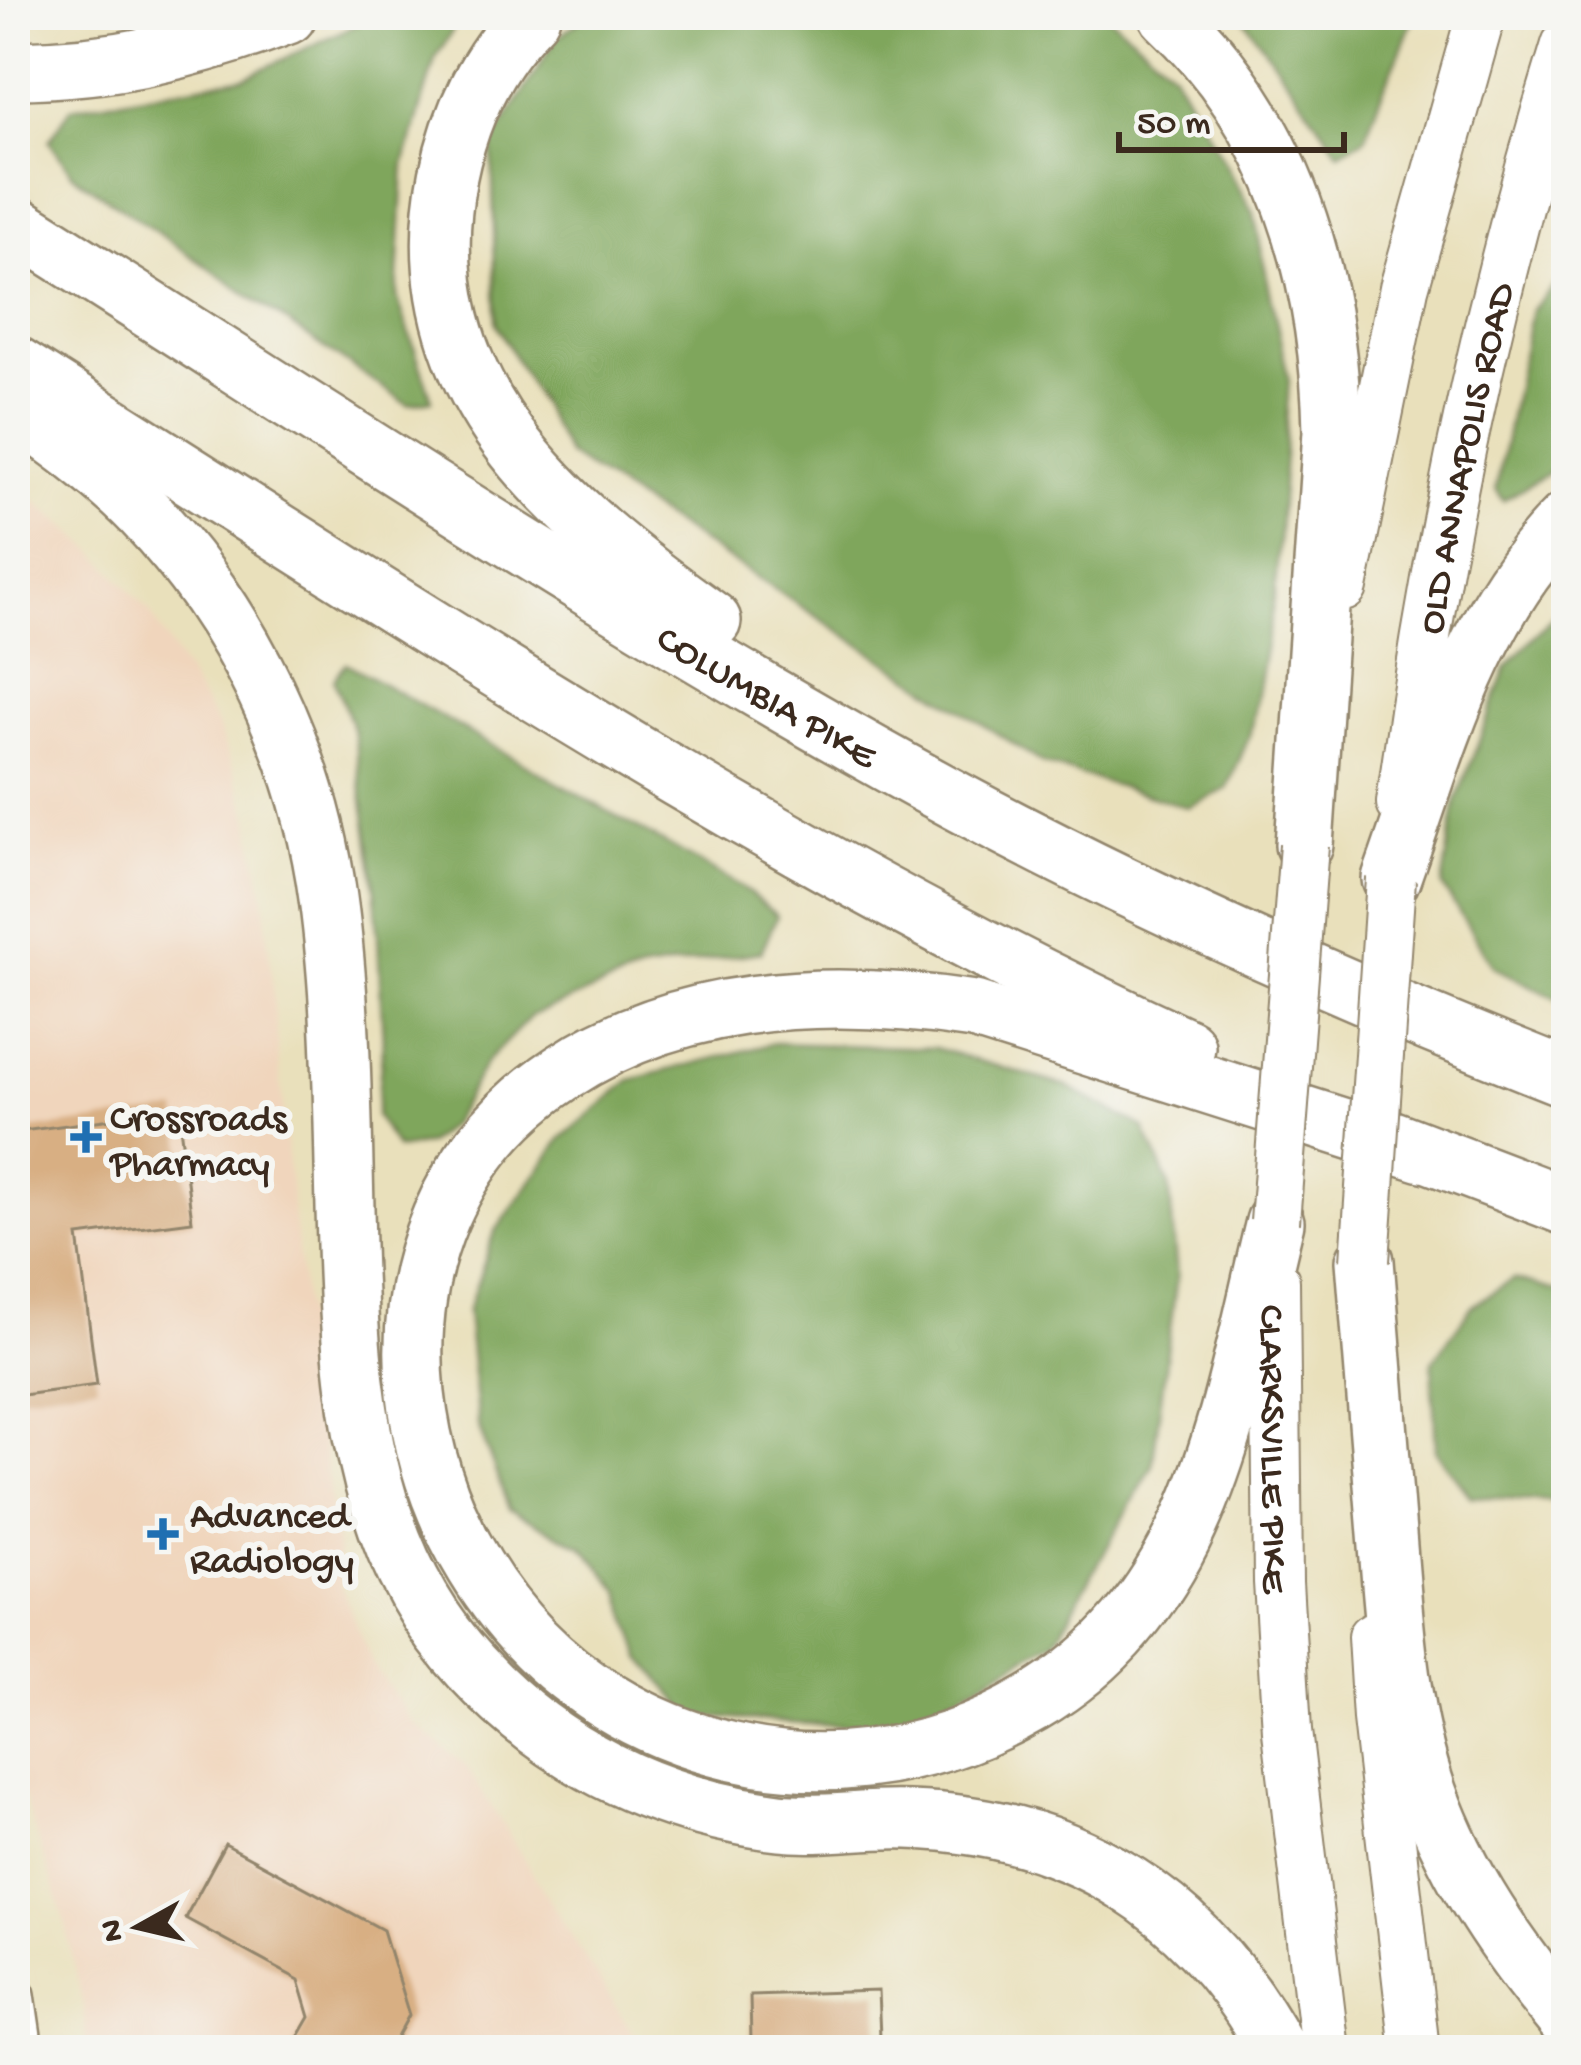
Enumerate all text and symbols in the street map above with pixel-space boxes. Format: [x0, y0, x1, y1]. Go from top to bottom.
scale bar [1119, 78, 1344, 152]
text: 50 m [1137, 104, 1210, 147]
street label: OLD ANNAPOLIS ROAD [1411, 278, 1529, 638]
street label: COLUMBIA PIKE [646, 618, 884, 783]
place label: Crossroads Pharmacy [108, 1099, 288, 1190]
marker: Crossroads Pharmacy [73, 1124, 99, 1150]
street label: CLARKSVILLE PIKE [1245, 1305, 1294, 1595]
place label: Advanced Radiology [190, 1496, 354, 1587]
marker: Advanced Radiology [147, 1518, 179, 1550]
north arrow [78, 1867, 198, 1987]
text: N [94, 1917, 135, 1944]

